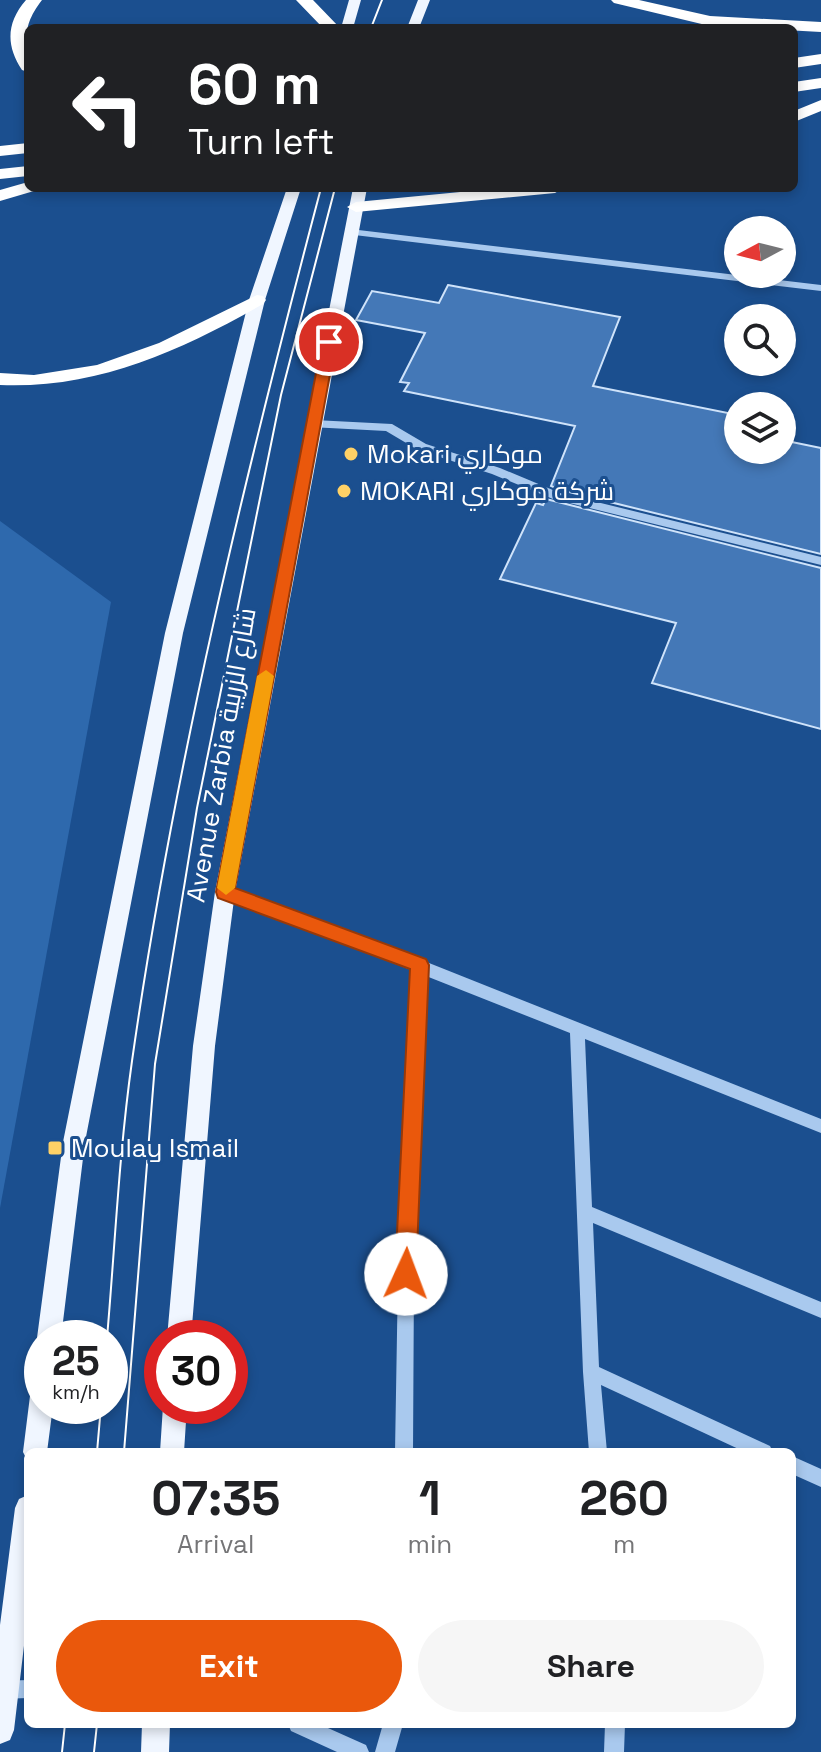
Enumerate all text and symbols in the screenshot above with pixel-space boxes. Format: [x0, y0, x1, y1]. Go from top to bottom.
text: 60 m [188, 49, 321, 120]
icon: left [56, 56, 160, 160]
text: Turn left [188, 119, 335, 165]
north arrow [724, 216, 796, 288]
map controls [724, 216, 796, 464]
button: search [724, 304, 796, 376]
pin [295, 308, 363, 376]
icon: arrive [307, 320, 351, 364]
button: layers [724, 392, 796, 464]
place label: Mokari موكاري [367, 437, 543, 474]
marker: Mokari موكاري [342, 445, 360, 463]
place label: MOKARI شركة موكاري [360, 474, 614, 511]
marker: MOKARI شركة موكاري [335, 482, 353, 500]
street label: Avenue Zarbia شارع الزربية [178, 605, 264, 905]
place label: Moulay Ismail [71, 1131, 239, 1165]
marker: Moulay Ismail [46, 1139, 64, 1157]
position arrow [364, 1232, 448, 1316]
speed limit sign: 30 [144, 1320, 248, 1424]
text: 25 [52, 1336, 100, 1387]
text: km/h [52, 1379, 100, 1405]
text: 07:35 [151, 1468, 280, 1529]
text: 1 [419, 1468, 441, 1529]
text: 260 [579, 1468, 669, 1529]
text: Arrival [177, 1527, 254, 1561]
text: min [408, 1527, 452, 1561]
text: m [613, 1527, 635, 1561]
button: Exit [56, 1620, 402, 1712]
button: Share [418, 1620, 764, 1712]

